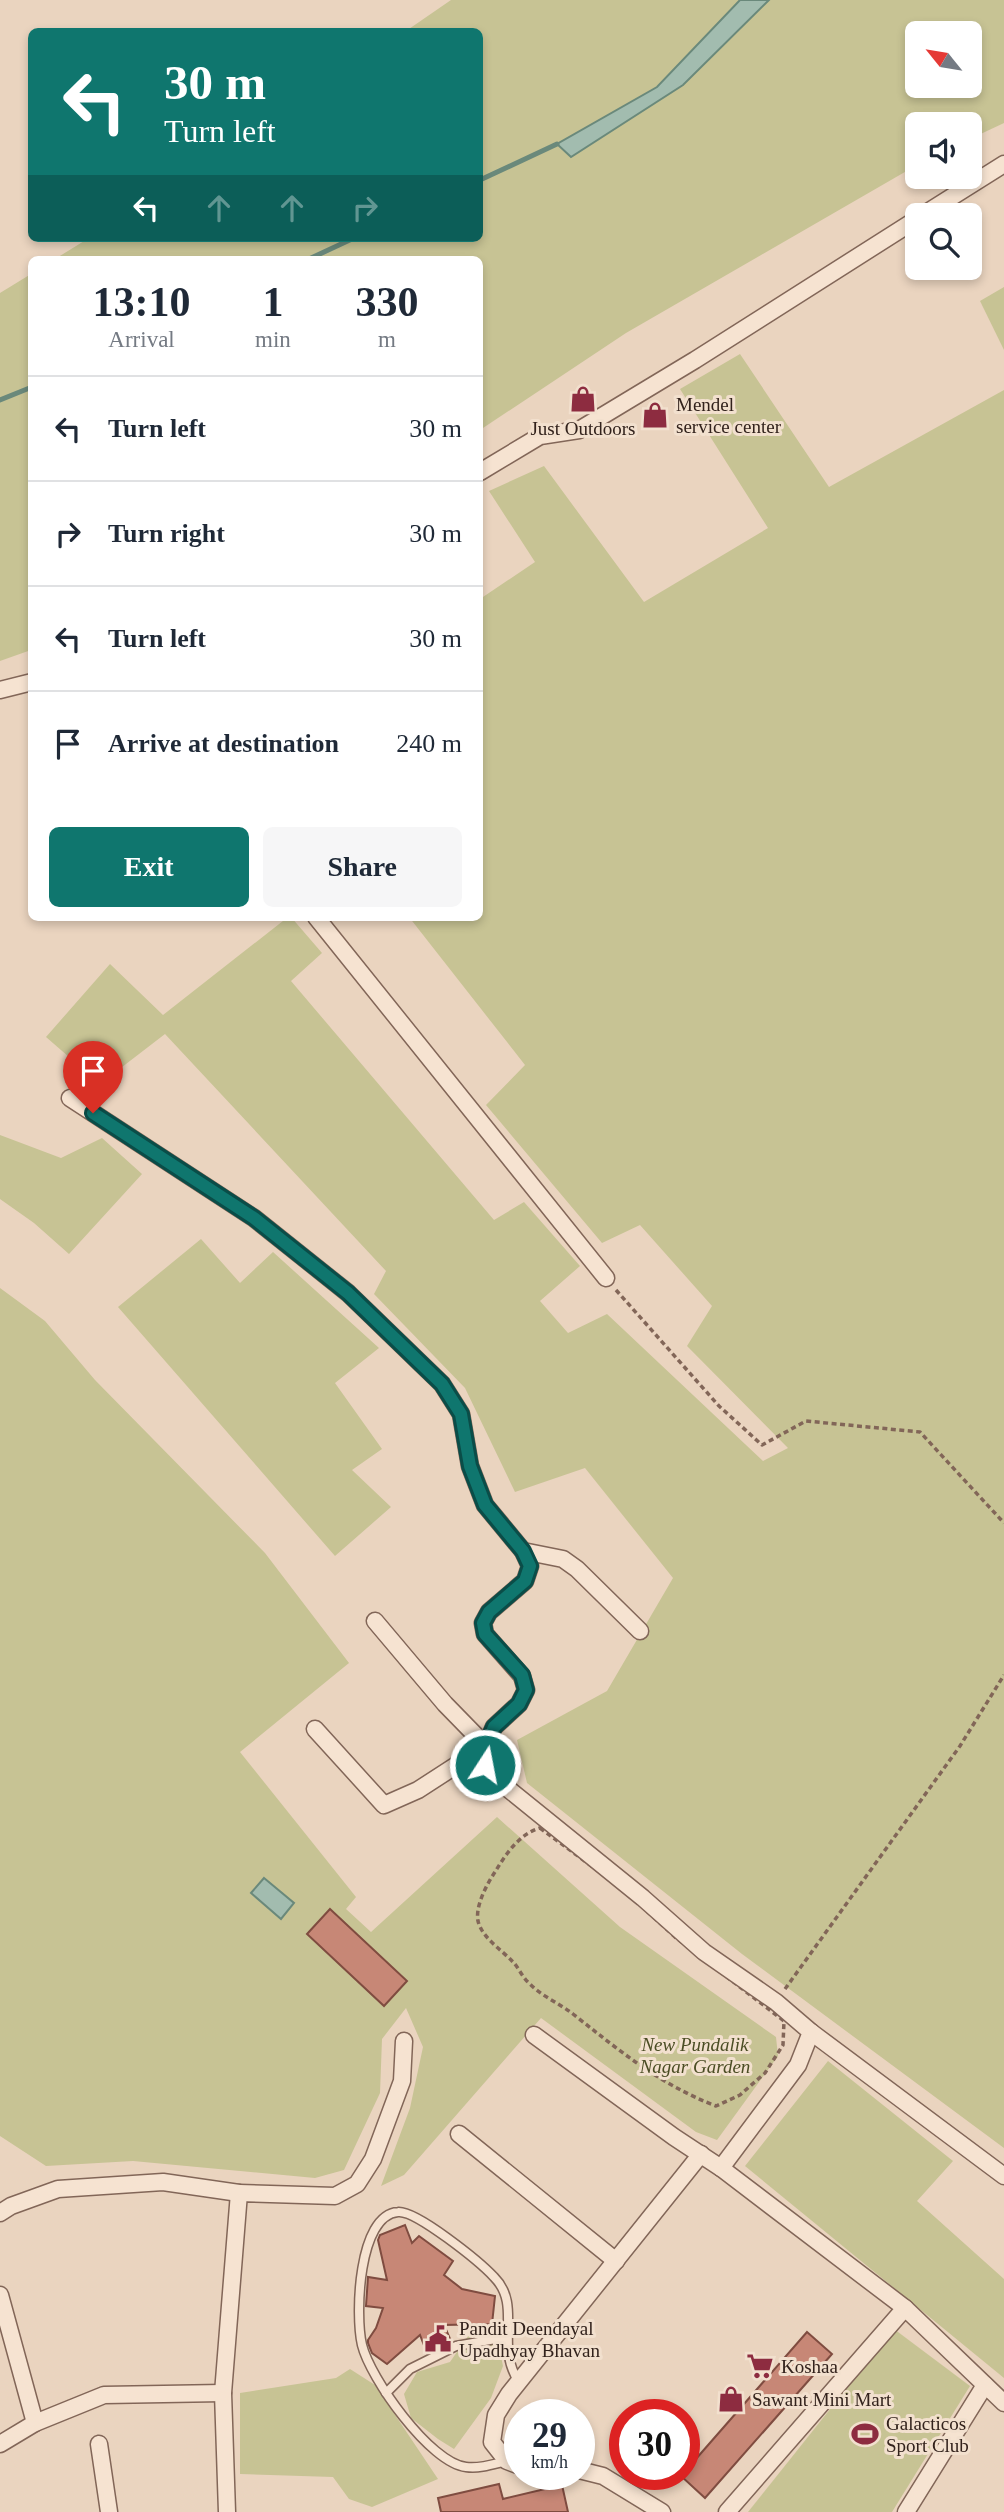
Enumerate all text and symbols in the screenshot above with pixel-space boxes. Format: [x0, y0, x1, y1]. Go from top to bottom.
north arrow [905, 21, 982, 98]
map controls [905, 21, 982, 280]
text: 30 m [164, 55, 266, 110]
icon: left [49, 56, 140, 147]
button: sound [905, 112, 982, 189]
text: Turn left [164, 113, 276, 149]
icon: left [127, 189, 165, 227]
icon: ahead [200, 189, 238, 227]
icon: ahead [273, 189, 311, 227]
icon: right [346, 189, 384, 227]
button: search [905, 203, 982, 280]
text: 13:10 [93, 279, 191, 325]
text: 1 [262, 279, 283, 325]
text: 330 [355, 279, 418, 325]
text: Arrival [108, 327, 175, 352]
text: min [255, 327, 291, 352]
text: m [378, 327, 396, 352]
shop icon: Just Outdoors [568, 384, 598, 414]
place label: Mendel service center [676, 394, 782, 437]
shop icon: Mendel service center [640, 400, 670, 430]
icon: left [49, 410, 87, 448]
text: Turn left [108, 414, 206, 443]
text: 30 m [409, 414, 462, 443]
place label: Just Outdoors [530, 418, 636, 439]
icon: right [49, 515, 87, 553]
text: Turn right [108, 519, 225, 548]
text: 30 m [409, 519, 462, 548]
icon: left [49, 620, 87, 658]
text: Turn left [108, 624, 206, 653]
text: 30 m [409, 624, 462, 653]
icon: arrive [49, 725, 87, 763]
text: Arrive at destination [108, 729, 339, 758]
text: 240 m [396, 729, 462, 758]
button: Exit [49, 827, 249, 907]
button: Share [263, 827, 462, 907]
pin [63, 1041, 123, 1113]
icon: arrive [74, 1052, 112, 1090]
position arrow [448, 1728, 522, 1802]
park label: New Pundalik Nagar Garden [639, 2034, 750, 2077]
place label: Pandit Deendayal Upadhyay Bhavan [459, 2318, 600, 2361]
public building icon: Pandit Deendayal Upadhyay Bhavan [423, 2324, 453, 2354]
supermarket icon: Koshaa [745, 2351, 775, 2381]
place label: Koshaa [781, 2356, 839, 2377]
shop icon: Sawant Mini Mart [716, 2384, 746, 2414]
place label: Sawant Mini Mart [752, 2389, 892, 2410]
speed limit sign: 30 [609, 2399, 700, 2490]
place label: Galacticos Sport Club [886, 2413, 969, 2456]
text: 29 [532, 2416, 567, 2455]
sports icon: Galacticos Sport Club [850, 2419, 880, 2449]
text: km/h [531, 2452, 568, 2472]

